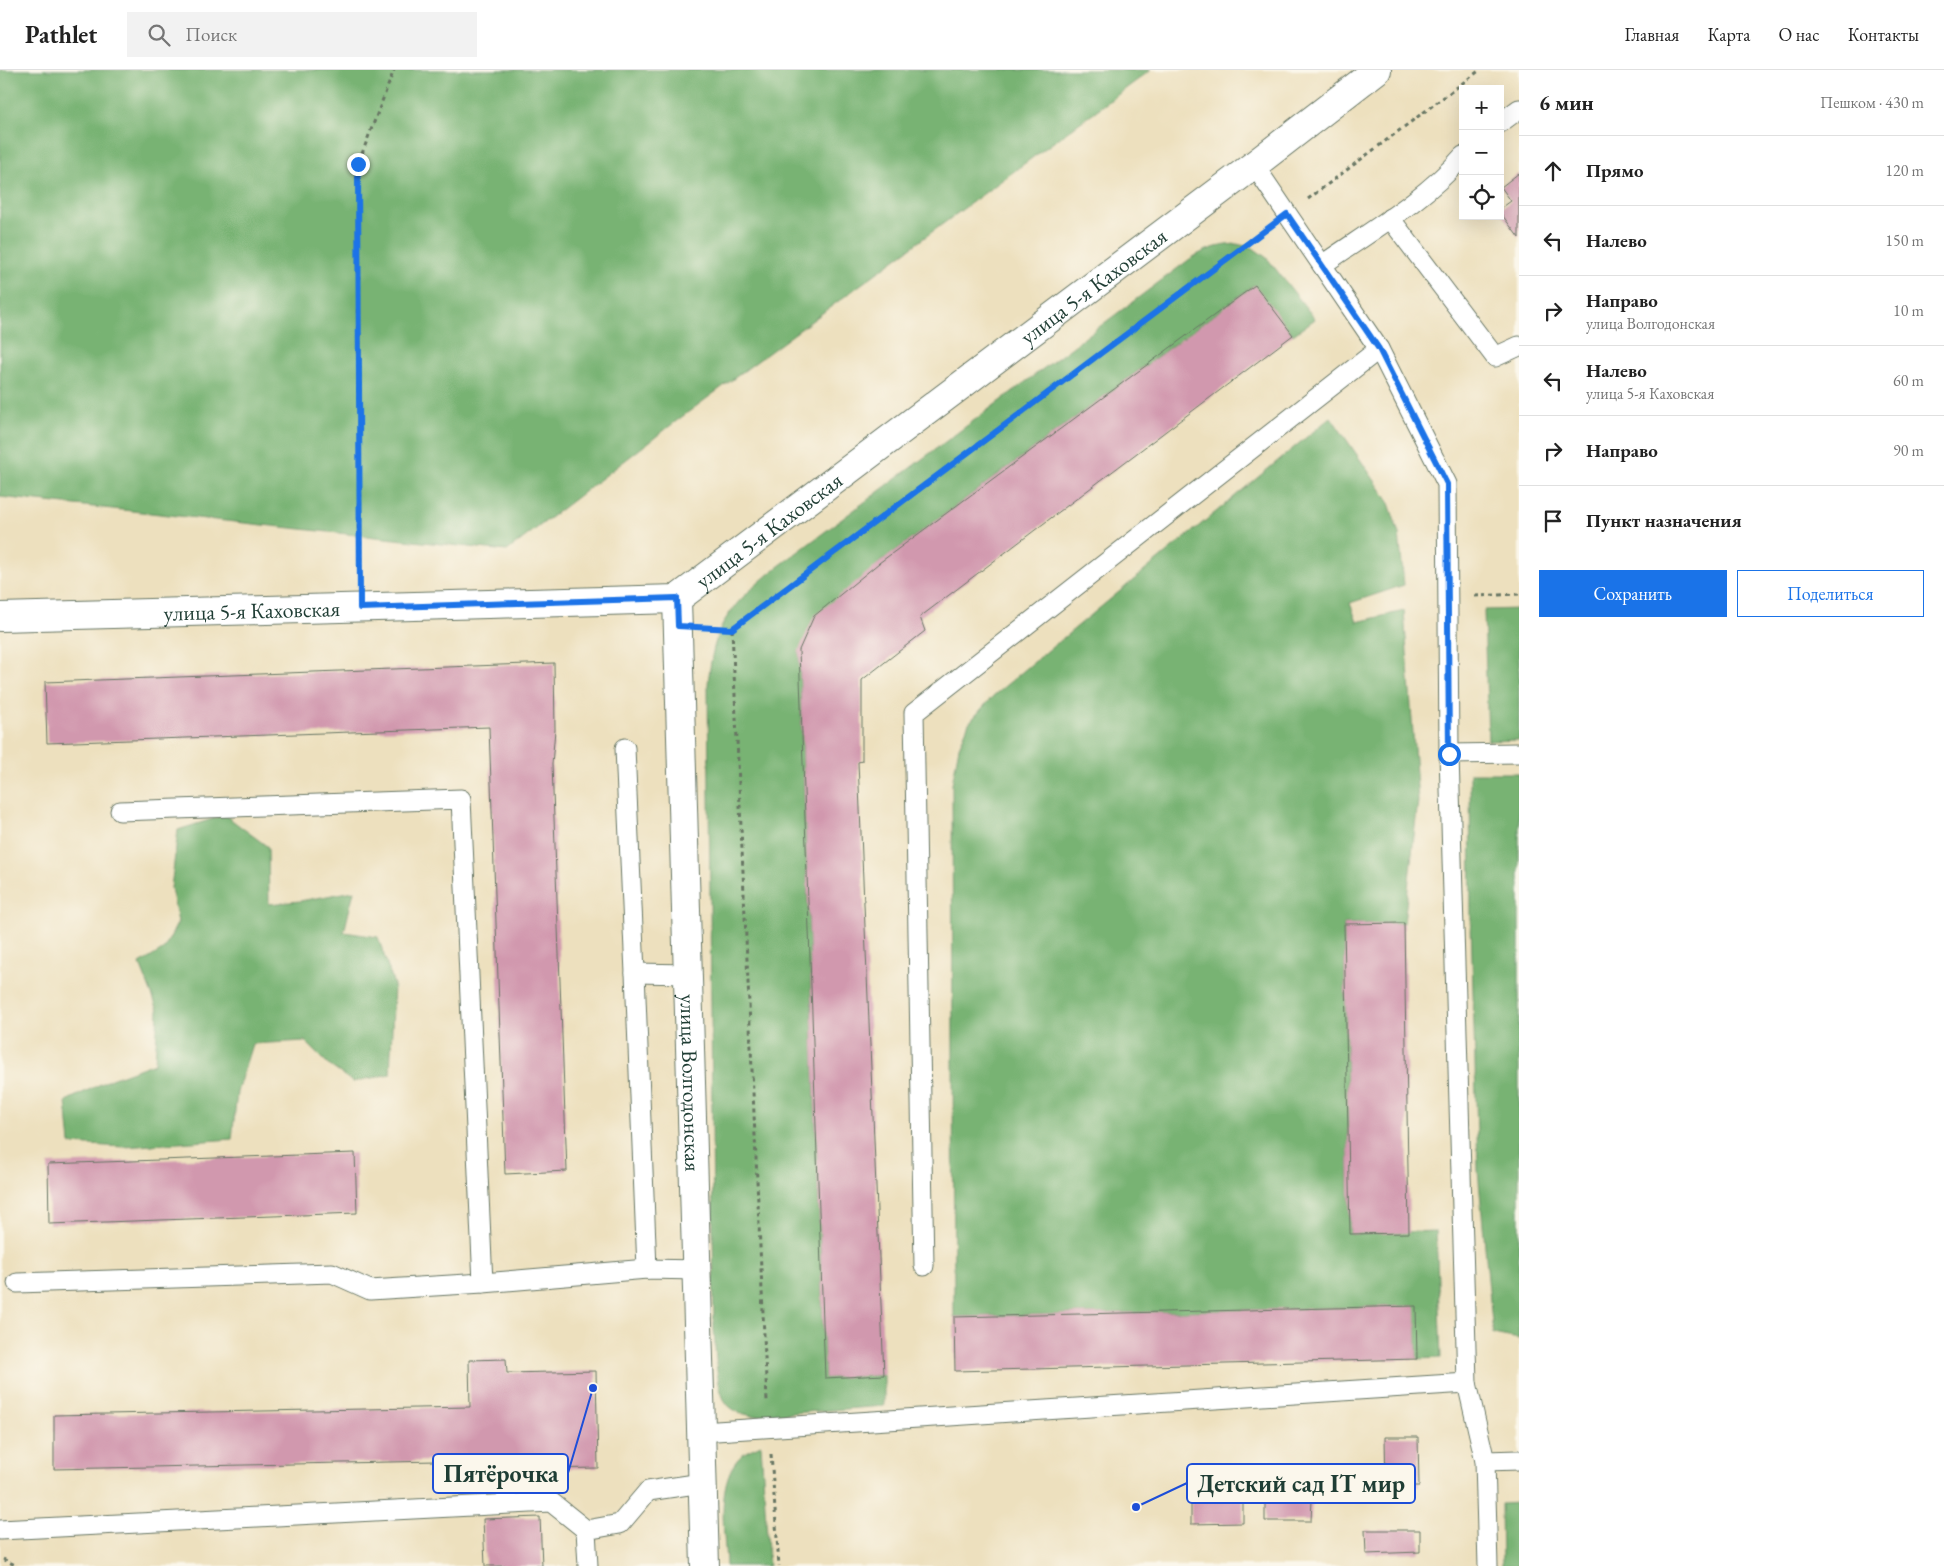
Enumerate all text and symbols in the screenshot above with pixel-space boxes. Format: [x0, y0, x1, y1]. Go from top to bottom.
search box [127, 12, 477, 57]
text: Pathlet [25, 19, 97, 50]
icon: search [145, 21, 173, 49]
text: Поиск [185, 22, 237, 47]
text: Главная [1625, 23, 1679, 46]
text: Карта [1707, 23, 1750, 46]
text: О нас [1778, 23, 1820, 46]
text: Контакты [1848, 23, 1919, 46]
map controls [1459, 85, 1504, 220]
button: + [1459, 85, 1504, 130]
text: 6 мин [1539, 89, 1594, 116]
text: Пешком · 430 m [1820, 92, 1924, 113]
button: − [1459, 130, 1504, 175]
route end [347, 153, 370, 176]
icon: ahead [1539, 157, 1567, 185]
text: Прямо [1586, 158, 1644, 183]
text: 120 m [1885, 160, 1924, 181]
button: locate [1459, 175, 1504, 220]
street label: улица 5-я Каховская [1014, 222, 1173, 351]
icon: left [1539, 227, 1567, 255]
text: Налево [1586, 228, 1647, 253]
text: 150 m [1885, 230, 1924, 251]
text: Направо [1586, 288, 1658, 313]
icon: right [1539, 297, 1567, 325]
text: 10 m [1893, 300, 1924, 321]
text: улица Волгодонская [1586, 313, 1715, 334]
text: Налево [1586, 358, 1647, 383]
icon: left [1539, 367, 1567, 395]
text: 60 m [1893, 370, 1924, 391]
text: улица 5-я Каховская [1586, 383, 1714, 404]
icon: right [1539, 437, 1567, 465]
text: Направо [1586, 438, 1658, 463]
text: 90 m [1893, 440, 1924, 461]
street label: улица 5-я Каховская [690, 466, 848, 595]
icon: arrive [1539, 507, 1567, 535]
text: Пункт назначения [1586, 508, 1742, 533]
button: Сохранить [1539, 570, 1727, 617]
button: Поделиться [1737, 570, 1924, 617]
street label: улица 5-я Каховская [163, 594, 341, 628]
route start [1438, 743, 1461, 766]
street label: улица Волгодонская [673, 994, 708, 1172]
callout: Пятёрочка [433, 1454, 568, 1493]
text: Пятёрочка [444, 1458, 559, 1489]
callout: Детский сад IT мир [1187, 1464, 1415, 1503]
text: Детский сад IT мир [1197, 1468, 1405, 1499]

